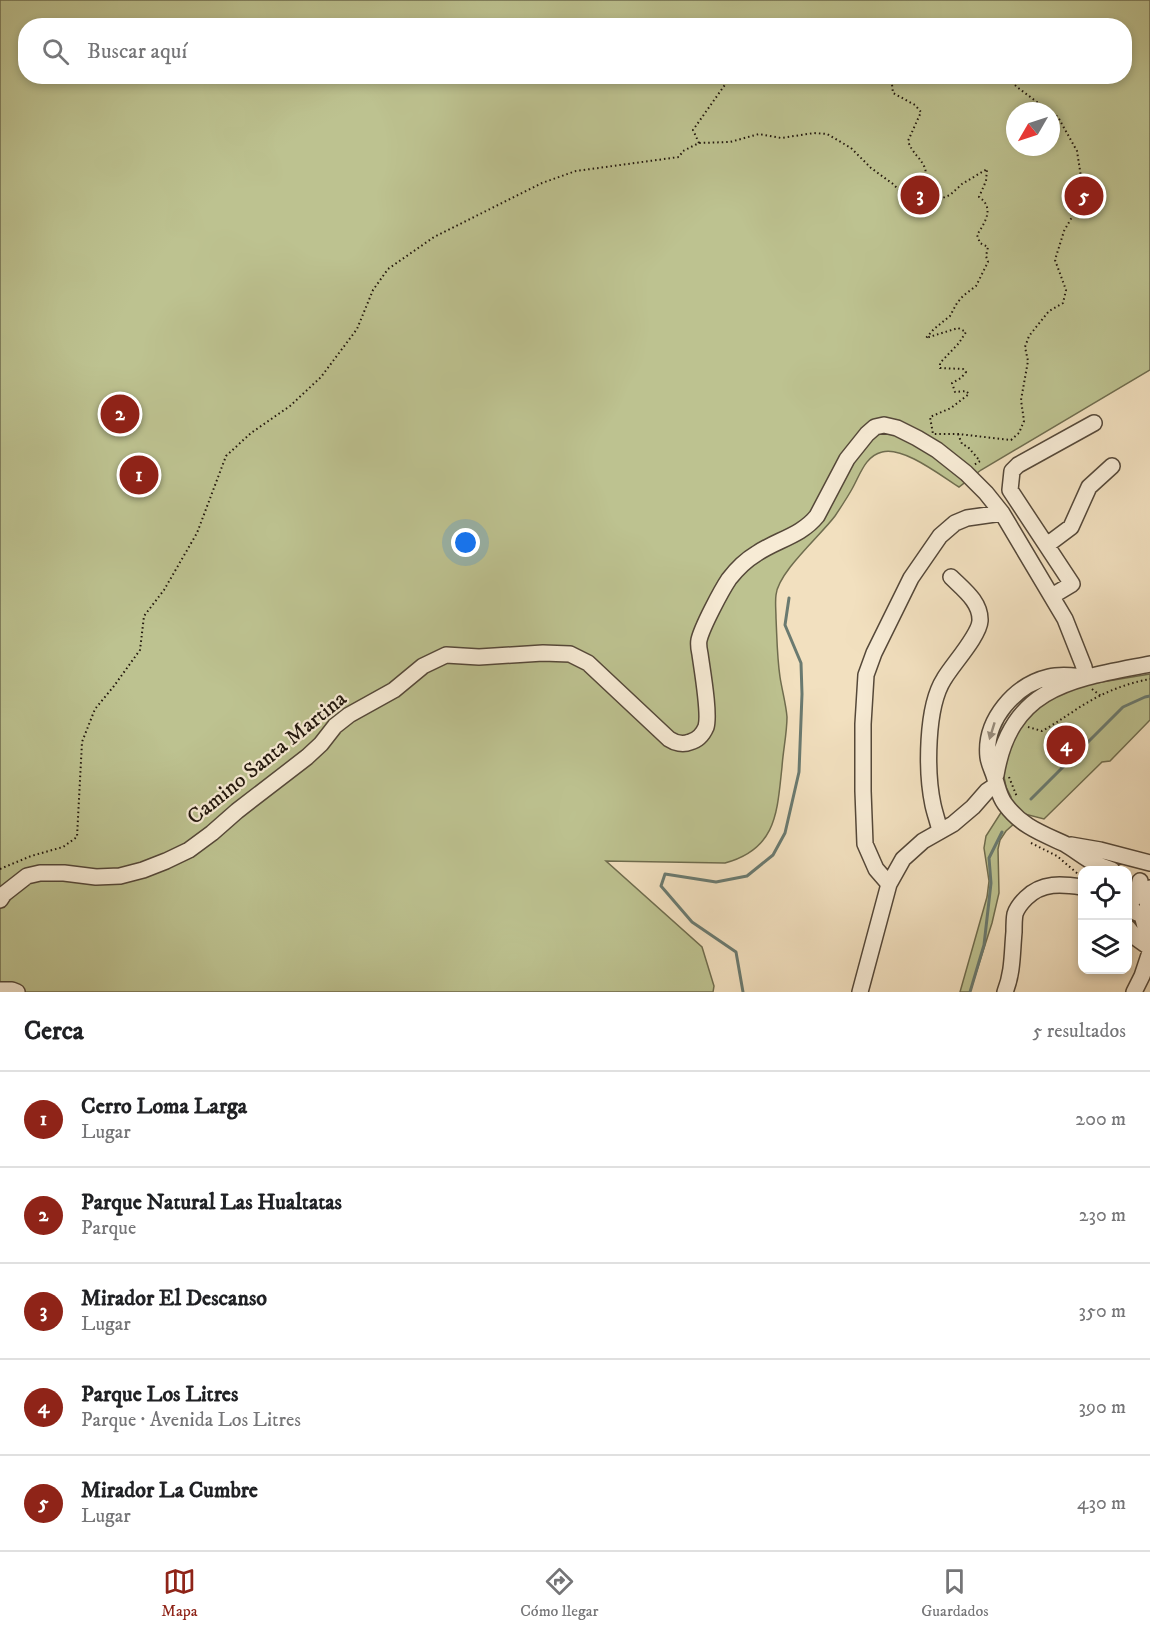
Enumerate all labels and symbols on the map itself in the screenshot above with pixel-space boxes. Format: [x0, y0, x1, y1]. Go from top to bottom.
north arrow [1006, 102, 1060, 156]
pin: 3 [900, 172, 940, 218]
pin: 5 [1064, 174, 1104, 218]
pin: 2 [100, 392, 140, 436]
pin: 1 [120, 452, 158, 498]
your location [451, 528, 480, 557]
street label: Camino Santa Martina [182, 685, 353, 831]
one-way arrow [987, 722, 996, 740]
pin: 4 [1046, 722, 1086, 768]

